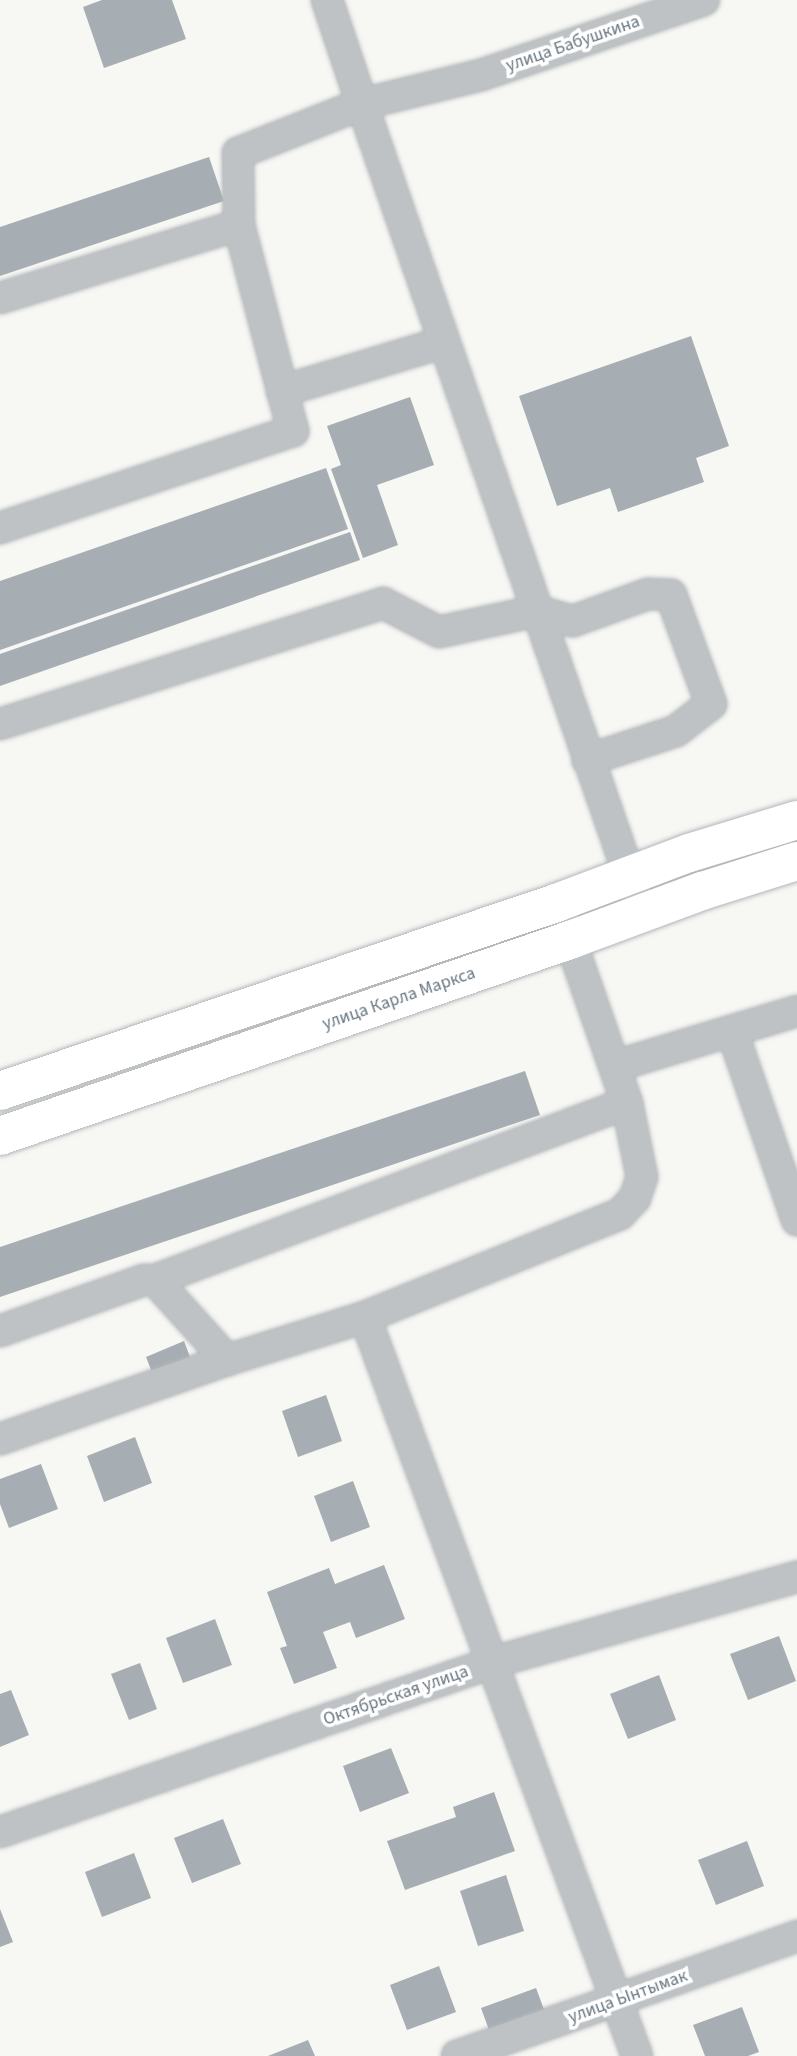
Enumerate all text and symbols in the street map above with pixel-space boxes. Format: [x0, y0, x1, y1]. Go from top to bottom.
street label: улица Бабушкина [503, 11, 643, 77]
street label: улица Карла Маркса [320, 963, 478, 1035]
street label: Октябрьская улица [321, 1661, 471, 1731]
street label: улица Ынтымак [566, 1965, 690, 2029]

